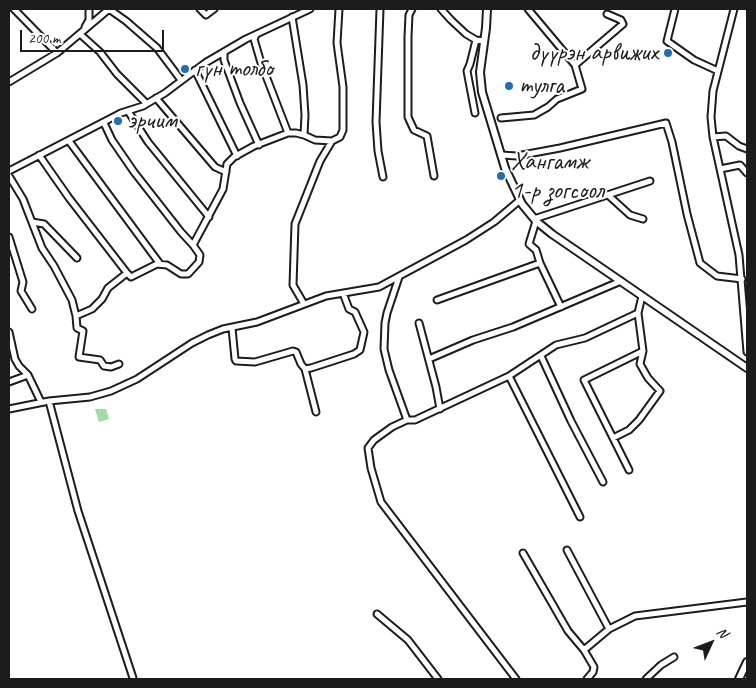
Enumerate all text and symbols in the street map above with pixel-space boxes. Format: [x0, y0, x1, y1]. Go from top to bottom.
scale bar [22, 20, 166, 52]
text: 200 m [28, 29, 60, 48]
place label: дүүрэн арвижих [529, 38, 658, 68]
marker: дүүрэн арвижих [662, 47, 674, 59]
place label: гүн толбо [195, 54, 273, 84]
marker: гүн толбо [179, 63, 191, 75]
place label: тулга [519, 71, 564, 101]
marker: тулга [503, 80, 515, 92]
place label: эрчим [128, 106, 177, 136]
marker: эрчим [112, 115, 124, 127]
place label: Хангамж 1-р зогсоол [511, 147, 604, 206]
marker: Хангамж 1-р зогсоол [495, 170, 507, 182]
north arrow [686, 618, 736, 668]
text: N [713, 623, 732, 641]

